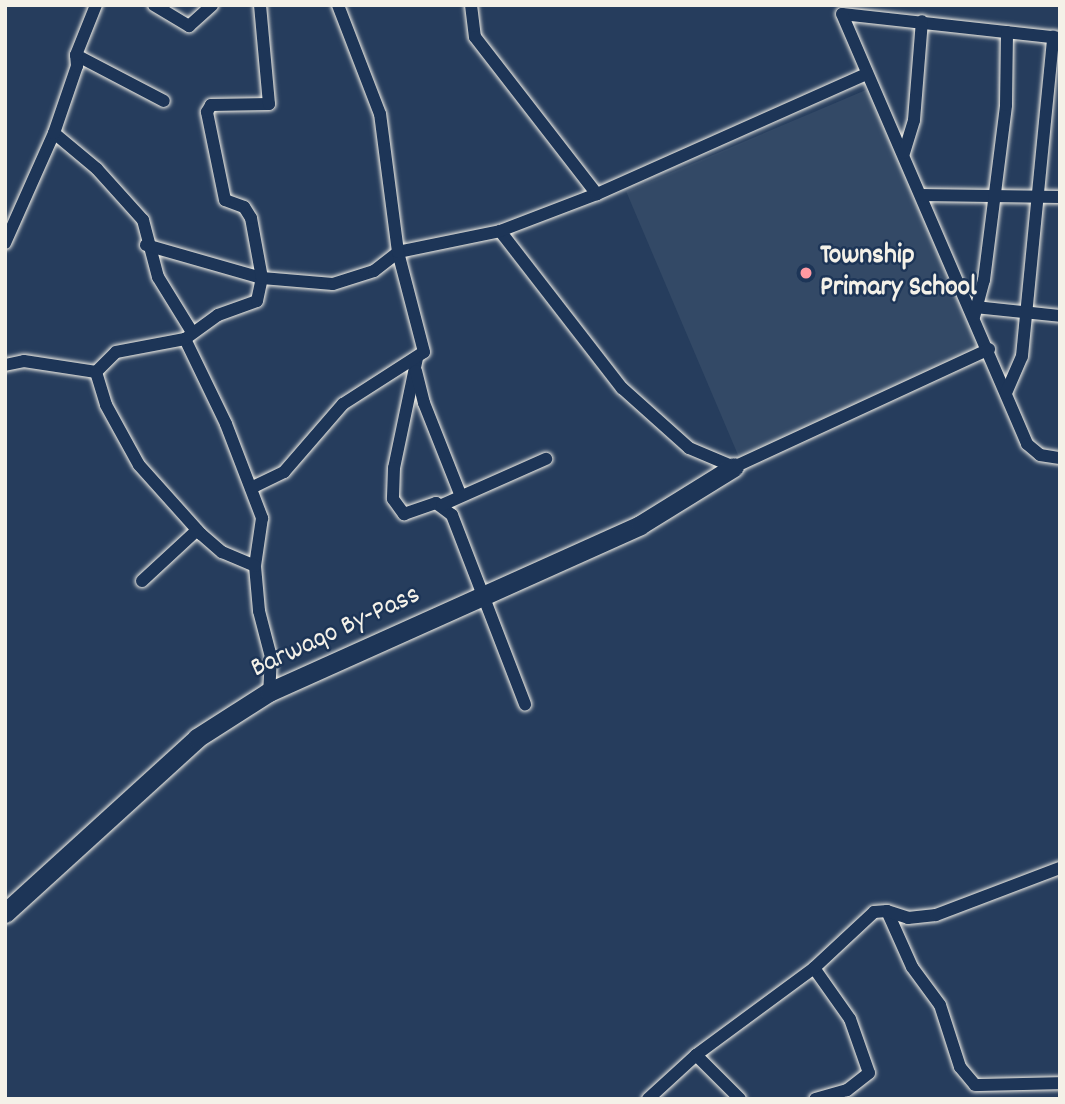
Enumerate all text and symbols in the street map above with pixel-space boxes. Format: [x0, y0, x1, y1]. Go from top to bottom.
place label: Township Primary School [820, 240, 977, 306]
marker: Township Primary School [798, 265, 814, 281]
street label: Barwaqo By-Pass [246, 579, 426, 687]

